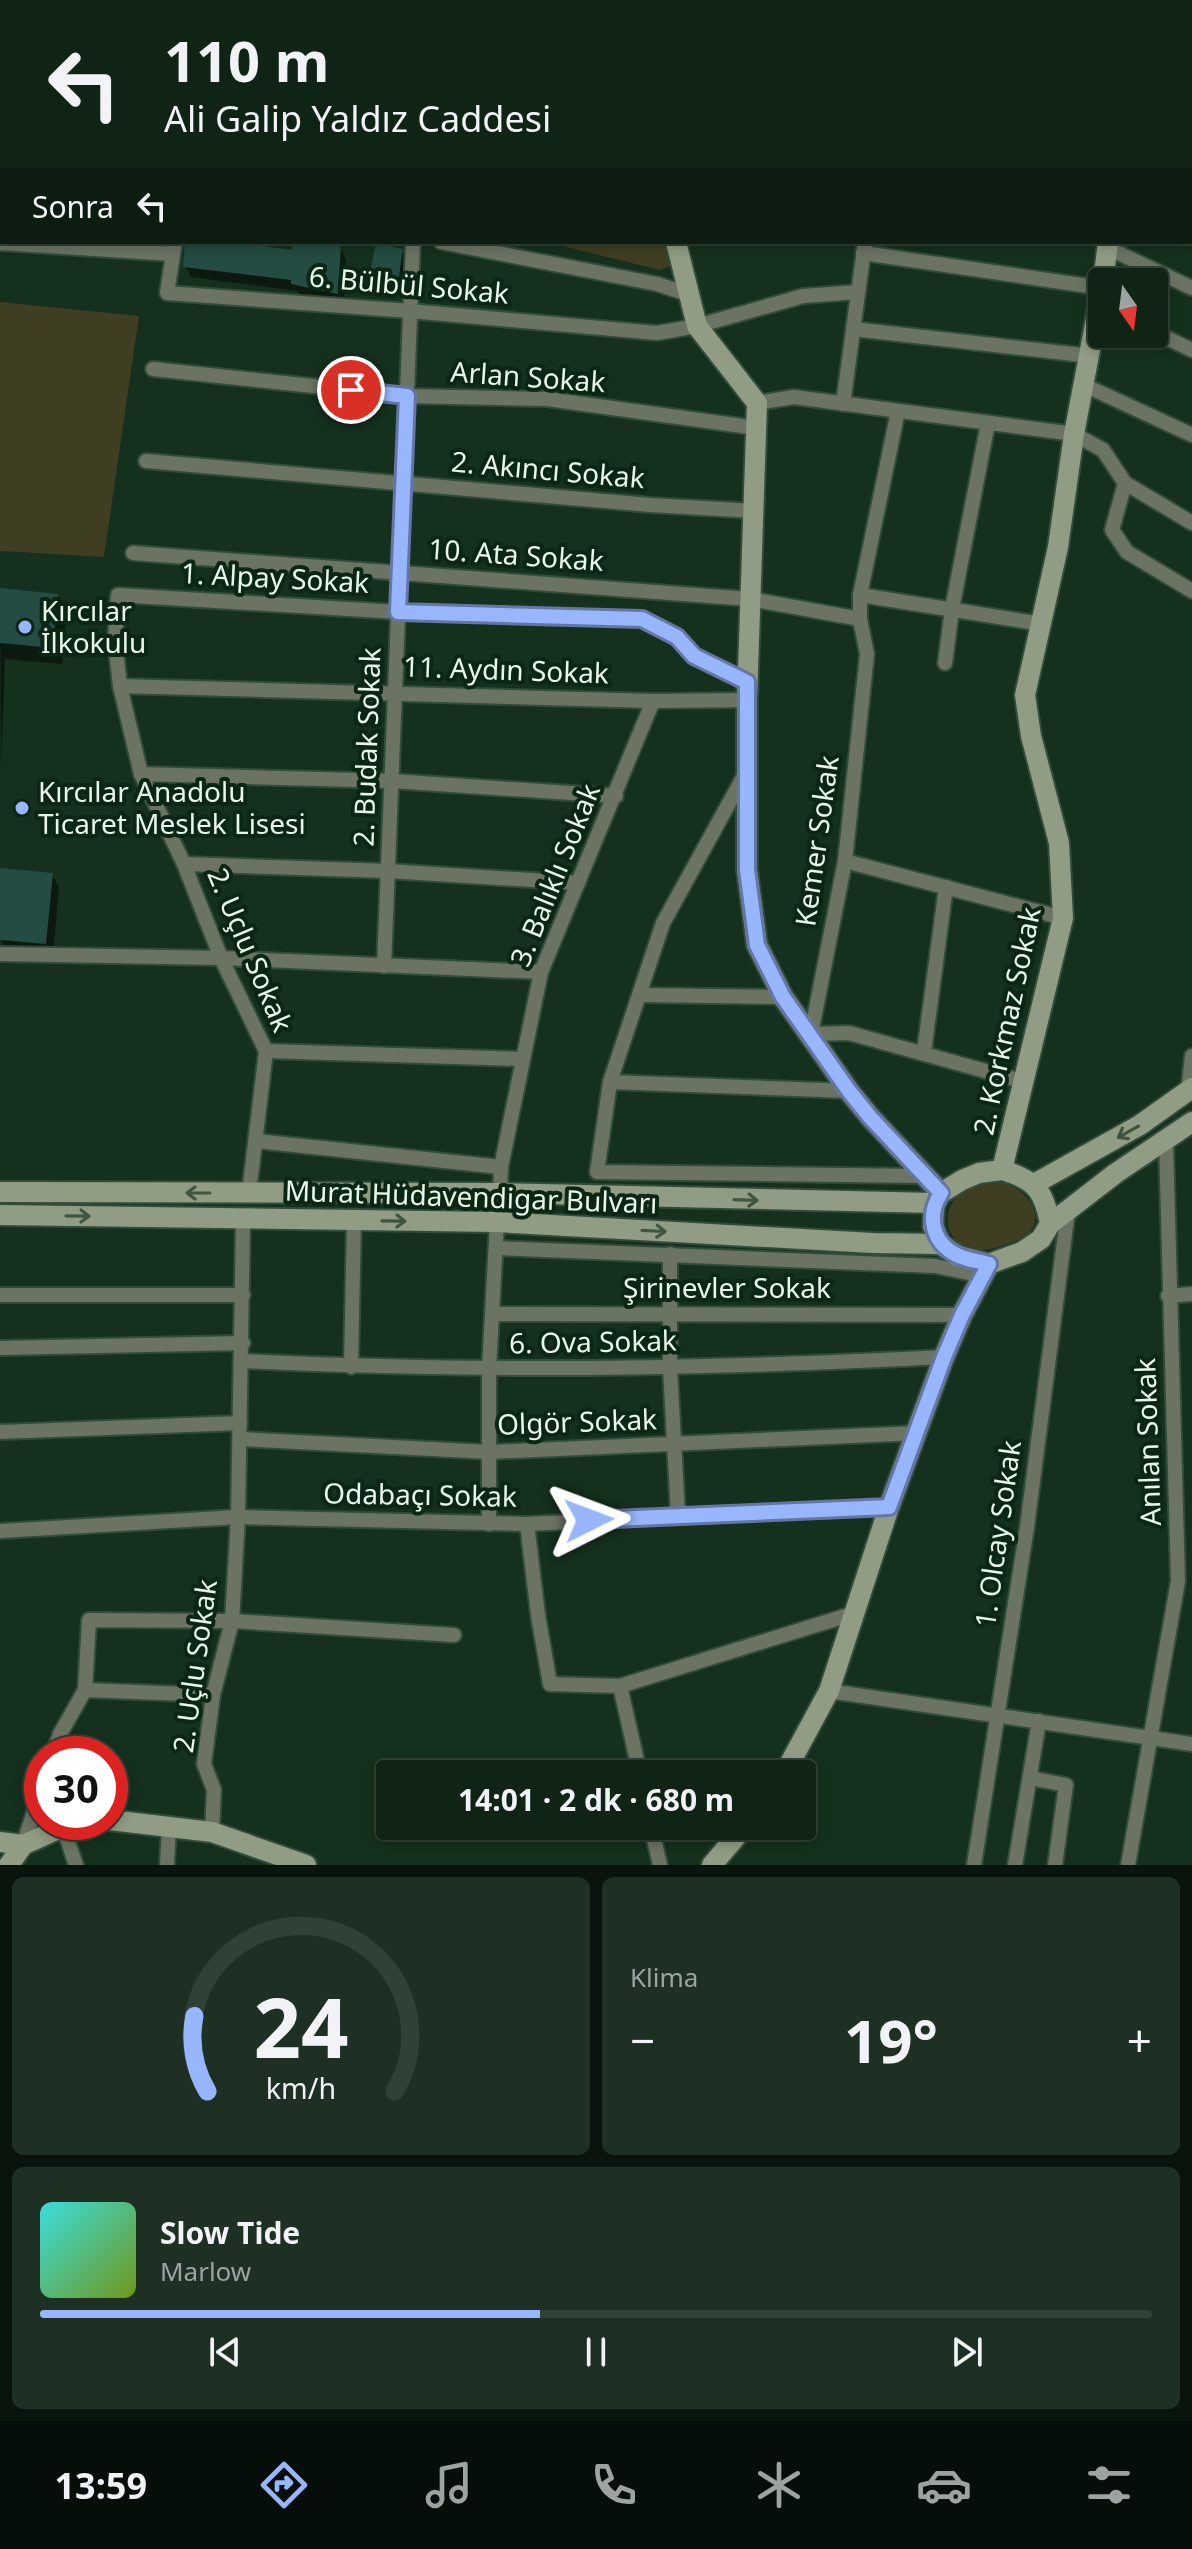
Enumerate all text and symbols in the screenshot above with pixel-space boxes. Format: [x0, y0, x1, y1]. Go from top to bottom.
text: 110 m [164, 22, 329, 98]
icon: left [32, 32, 136, 136]
text: Ali Galip Yaldız Caddesi [164, 94, 551, 143]
icon: left [130, 184, 174, 228]
text: Sonra [32, 186, 114, 227]
street label: 6. Bülbül Sokak [308, 256, 511, 312]
north arrow [1088, 268, 1168, 348]
map controls [1088, 268, 1168, 348]
street label: Arlan Sokak [449, 352, 607, 400]
pin [317, 356, 385, 424]
icon: arrive [329, 368, 373, 412]
street label: 2. Akıncı Sokak [450, 442, 646, 496]
street label: 10. Ata Sokak [427, 529, 605, 579]
street label: 1. Alpay Sokak [180, 553, 370, 601]
place label: Kırcılar İlkokulu [41, 591, 146, 661]
marker: Kırcılar İlkokulu [16, 618, 34, 636]
street label: 11. Aydın Sokak [402, 646, 610, 692]
street label: 2. Budak Sokak [344, 647, 388, 847]
street label: Kemer Sokak [785, 753, 847, 929]
place label: Kırcılar Anadolu Ticaret Meslek Lisesi [38, 772, 306, 842]
street label: 3. Balıklı Sokak [500, 778, 608, 972]
marker: Kırcılar Anadolu Ticaret Meslek Lisesi [13, 799, 31, 817]
street label: 2. Uçlu Sokak [199, 862, 303, 1037]
street label: 2. Korkmaz Sokak [963, 903, 1049, 1138]
one-way arrow [1116, 1125, 1140, 1140]
street label: Murat Hüdavendigar Bulvarı [284, 1171, 658, 1221]
one-way arrow [185, 1185, 212, 1201]
one-way arrow [732, 1192, 759, 1207]
one-way arrow [64, 1208, 91, 1224]
one-way arrow [380, 1213, 407, 1229]
one-way arrow [640, 1224, 667, 1239]
street label: Şirinevler Sokak [623, 1268, 831, 1306]
street label: 6. Ova Sokak [509, 1321, 677, 1361]
street label: Anılan Sokak [1125, 1357, 1169, 1527]
street label: Olgör Sokak [496, 1399, 658, 1443]
street label: 1. Olcay Sokak [965, 1438, 1029, 1630]
street label: Odabaçı Sokak [323, 1473, 517, 1515]
position arrow [547, 1478, 631, 1562]
street label: 2. Uçlu Sokak [163, 1577, 225, 1755]
speed limit sign: 30 [24, 1736, 128, 1840]
text: 14:01 · 2 dk · 680 m [458, 1779, 734, 1820]
text: Klima [630, 1959, 698, 1995]
text: 24 [253, 1969, 349, 2082]
text: 19° [844, 1999, 938, 2081]
text: − [630, 2010, 655, 2070]
text: + [1127, 2010, 1152, 2070]
text: km/h [266, 2068, 336, 2107]
text: Slow Tide [160, 2212, 300, 2253]
text: Marlow [160, 2253, 251, 2289]
icon: previous [203, 2330, 247, 2374]
icon: pause [574, 2330, 618, 2374]
icon: next [945, 2330, 989, 2374]
icon: directions [256, 2457, 312, 2513]
icon: music [421, 2457, 477, 2513]
icon: phone [586, 2457, 642, 2513]
icon: climate [751, 2457, 807, 2513]
icon: car [916, 2457, 972, 2513]
icon: filters [1081, 2457, 1137, 2513]
text: 13:59 [55, 2461, 147, 2510]

